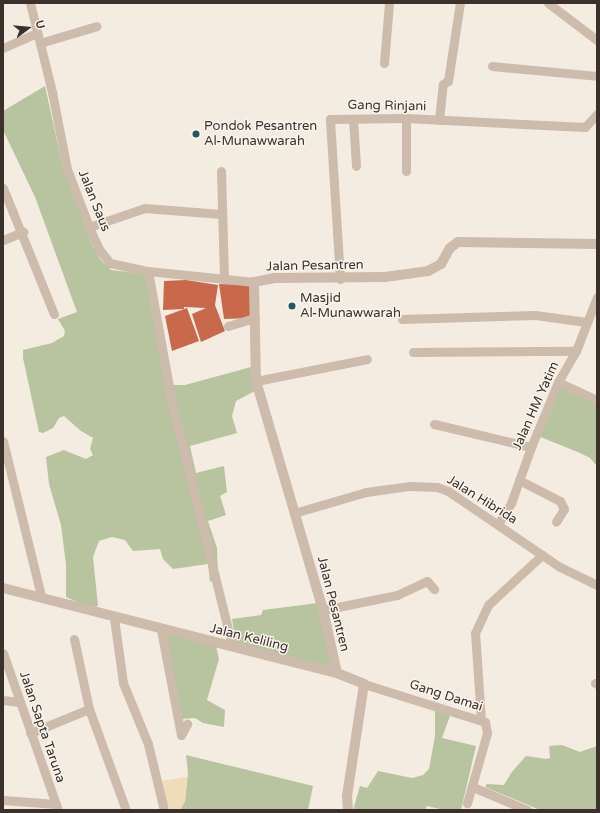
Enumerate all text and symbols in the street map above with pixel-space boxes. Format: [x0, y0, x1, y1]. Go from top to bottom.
north arrow [8, 8, 48, 48]
text: U [33, 19, 47, 30]
street label: Gang Rinjani [347, 98, 427, 114]
place label: Pondok Pesantren Al-Munawwarah [204, 119, 317, 150]
marker: Pondok Pesantren Al-Munawwarah [191, 129, 201, 139]
street label: Jalan Saus [75, 168, 113, 234]
street label: Jalan Pesantren [266, 257, 364, 275]
place label: Masjid Al-Munawwarah [300, 291, 401, 322]
marker: Masjid Al-Munawwarah [287, 301, 297, 311]
street label: Jalan HM Yatim [509, 359, 563, 453]
street label: Jalan Hibrida [444, 472, 520, 528]
street label: Jalan Pesantren [314, 555, 352, 653]
street label: Jalan Keliling [208, 621, 290, 655]
street label: Jalan Sapta Taruna [16, 669, 68, 785]
street label: Gang Damai [407, 677, 485, 715]

